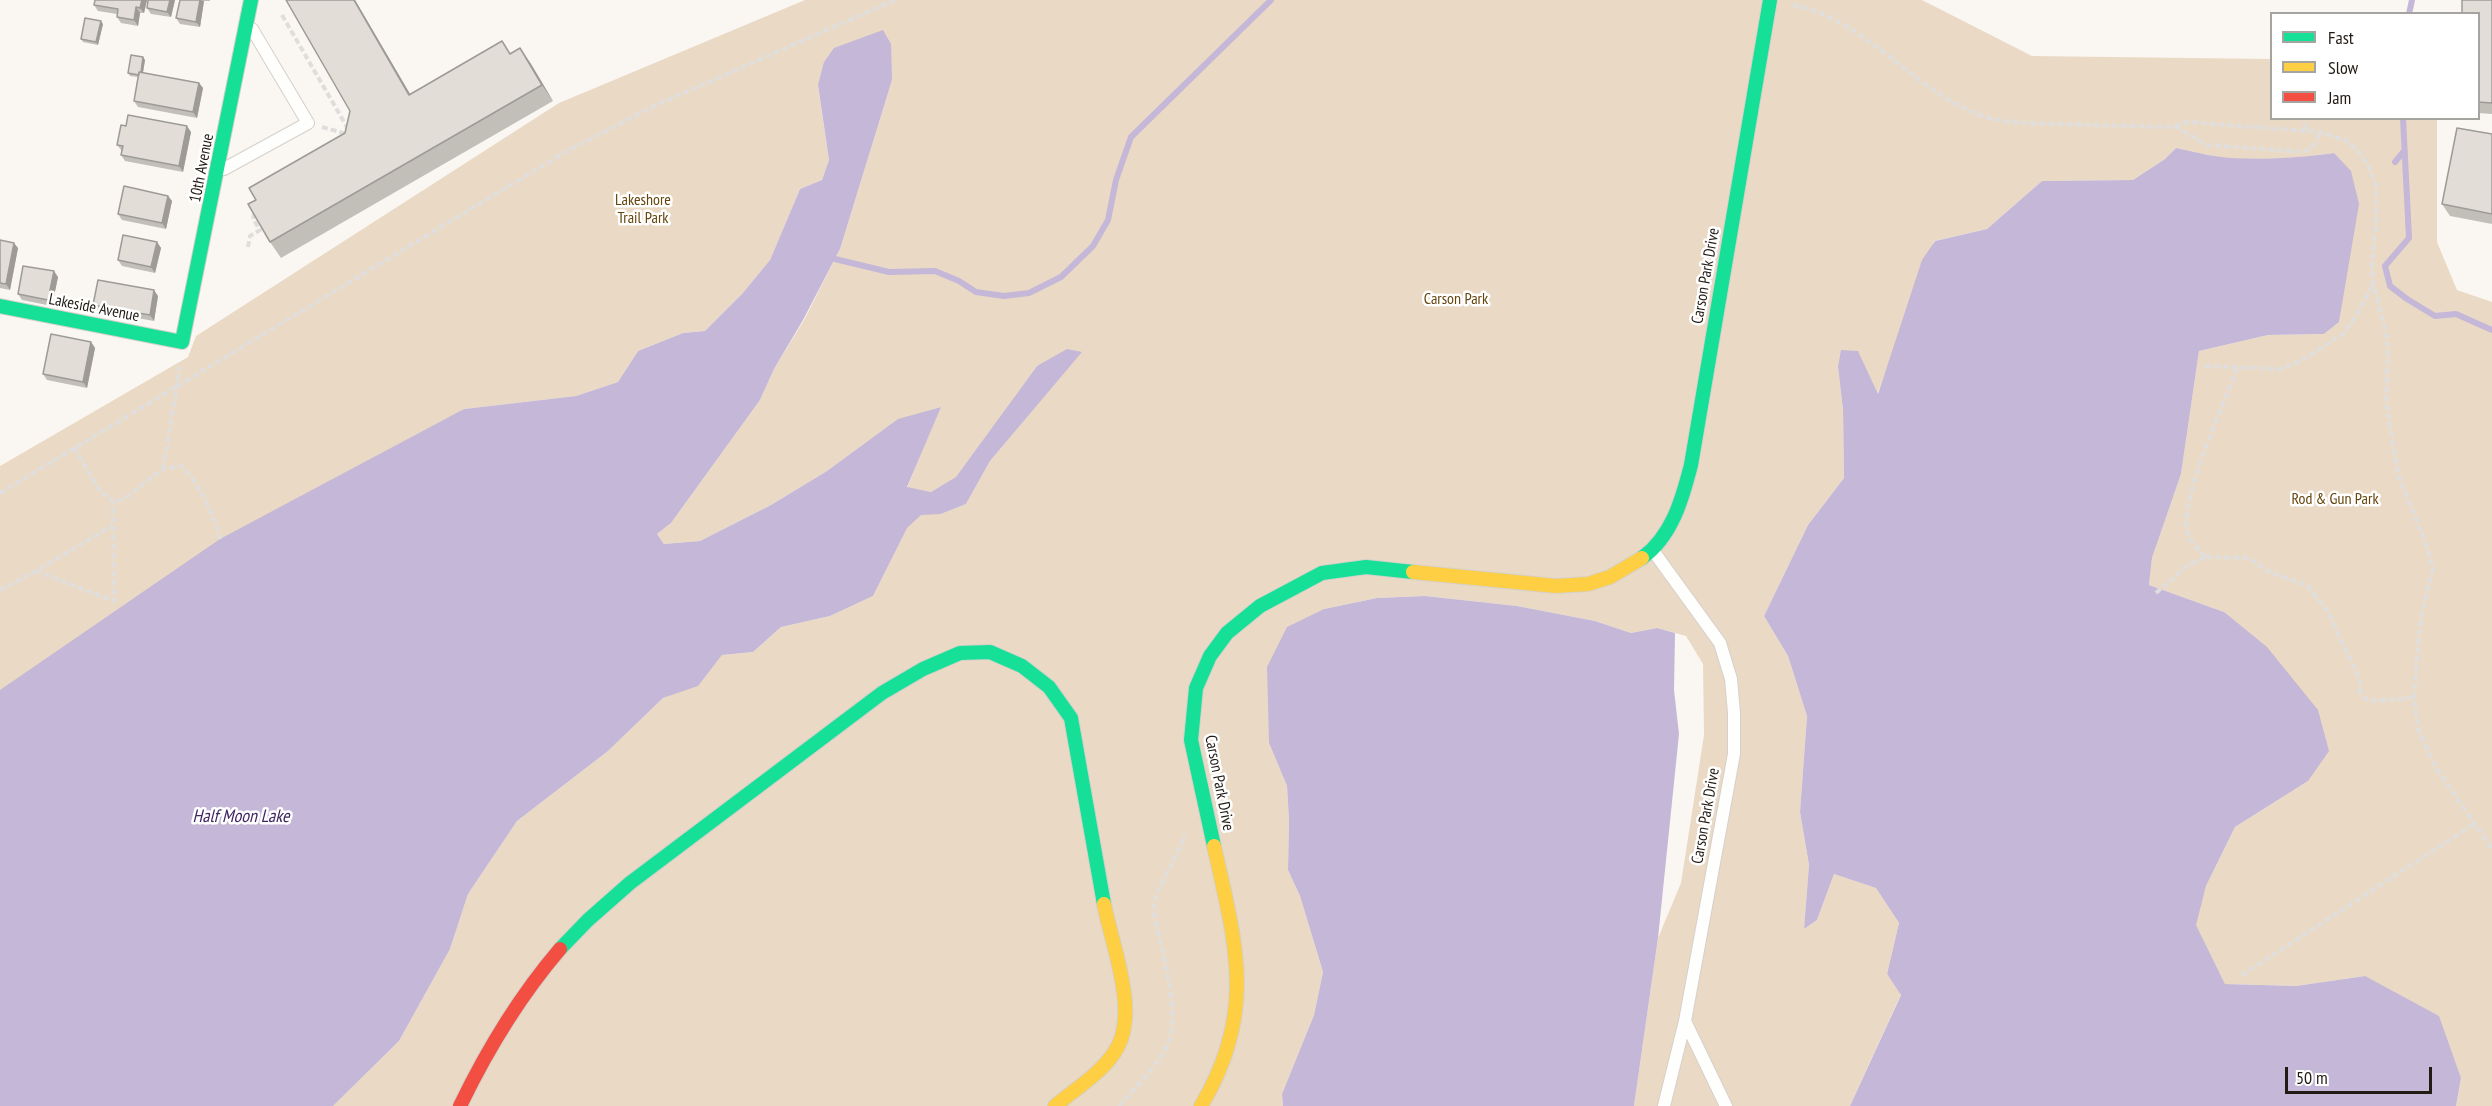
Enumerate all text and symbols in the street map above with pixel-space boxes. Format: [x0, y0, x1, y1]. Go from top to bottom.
legend [2270, 12, 2480, 120]
text: Fast [2328, 26, 2354, 49]
text: Slow [2328, 56, 2358, 79]
text: Jam [2328, 86, 2351, 109]
street label: 10th Avenue [186, 132, 218, 204]
park label: Lakeshore Trail Park [615, 190, 671, 228]
street label: Carson Park Drive [1688, 227, 1724, 325]
park label: Carson Park [1424, 289, 1488, 309]
street label: Lakeside Avenue [47, 290, 141, 326]
park label: Rod & Gun Park [2291, 489, 2379, 509]
street label: Carson Park Drive [1200, 734, 1238, 832]
street label: Carson Park Drive [1688, 767, 1724, 865]
water label: Half Moon Lake [193, 806, 289, 828]
scale bar [2288, 1055, 2435, 1093]
text: 50 m [2296, 1066, 2328, 1089]

